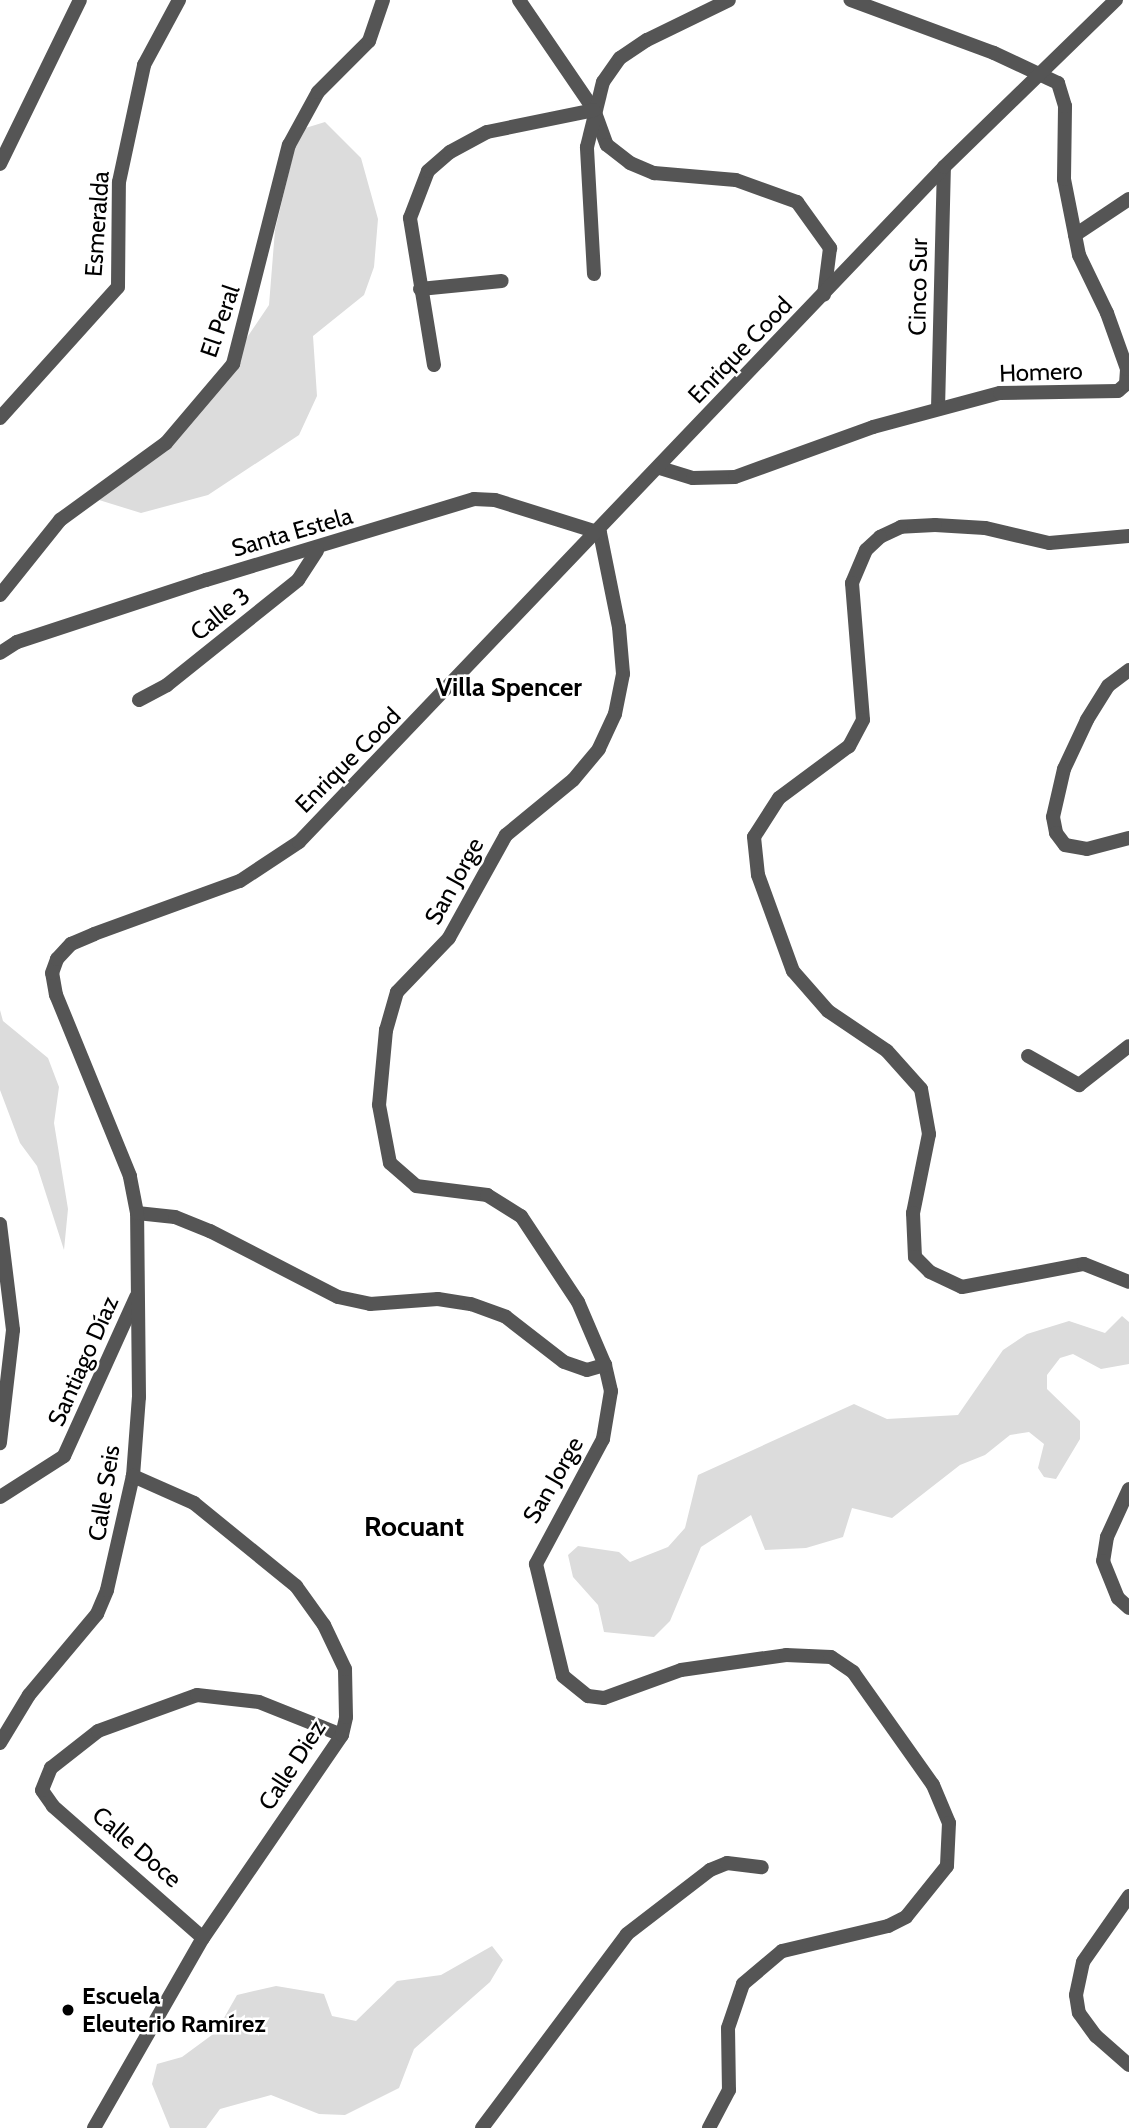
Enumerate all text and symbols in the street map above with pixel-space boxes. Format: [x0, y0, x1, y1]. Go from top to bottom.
street label: Esmeralda [79, 170, 115, 278]
street label: Cinco Sur [903, 238, 933, 336]
street label: El Peral [194, 281, 246, 361]
street label: Enrique Cood [682, 291, 798, 409]
street label: Homero [999, 356, 1083, 388]
street label: Santa Estela [228, 501, 356, 563]
street label: Calle 3 [184, 581, 256, 647]
district label: Villa Spencer [436, 672, 582, 704]
street label: Enrique Cood [289, 701, 407, 819]
street label: San Jorge [418, 832, 490, 930]
street label: Santiago Díaz [42, 1292, 124, 1430]
street label: San Jorge [517, 1432, 589, 1528]
street label: Calle Seis [82, 1443, 126, 1543]
district label: Rocuant [364, 1509, 464, 1543]
street label: Calle Diez [252, 1715, 332, 1815]
street label: Calle Doce [87, 1800, 187, 1894]
place label: Escuela Eleuterio Ramírez [82, 1982, 266, 2038]
marker: Escuela Eleuterio Ramírez [60, 2002, 76, 2018]

